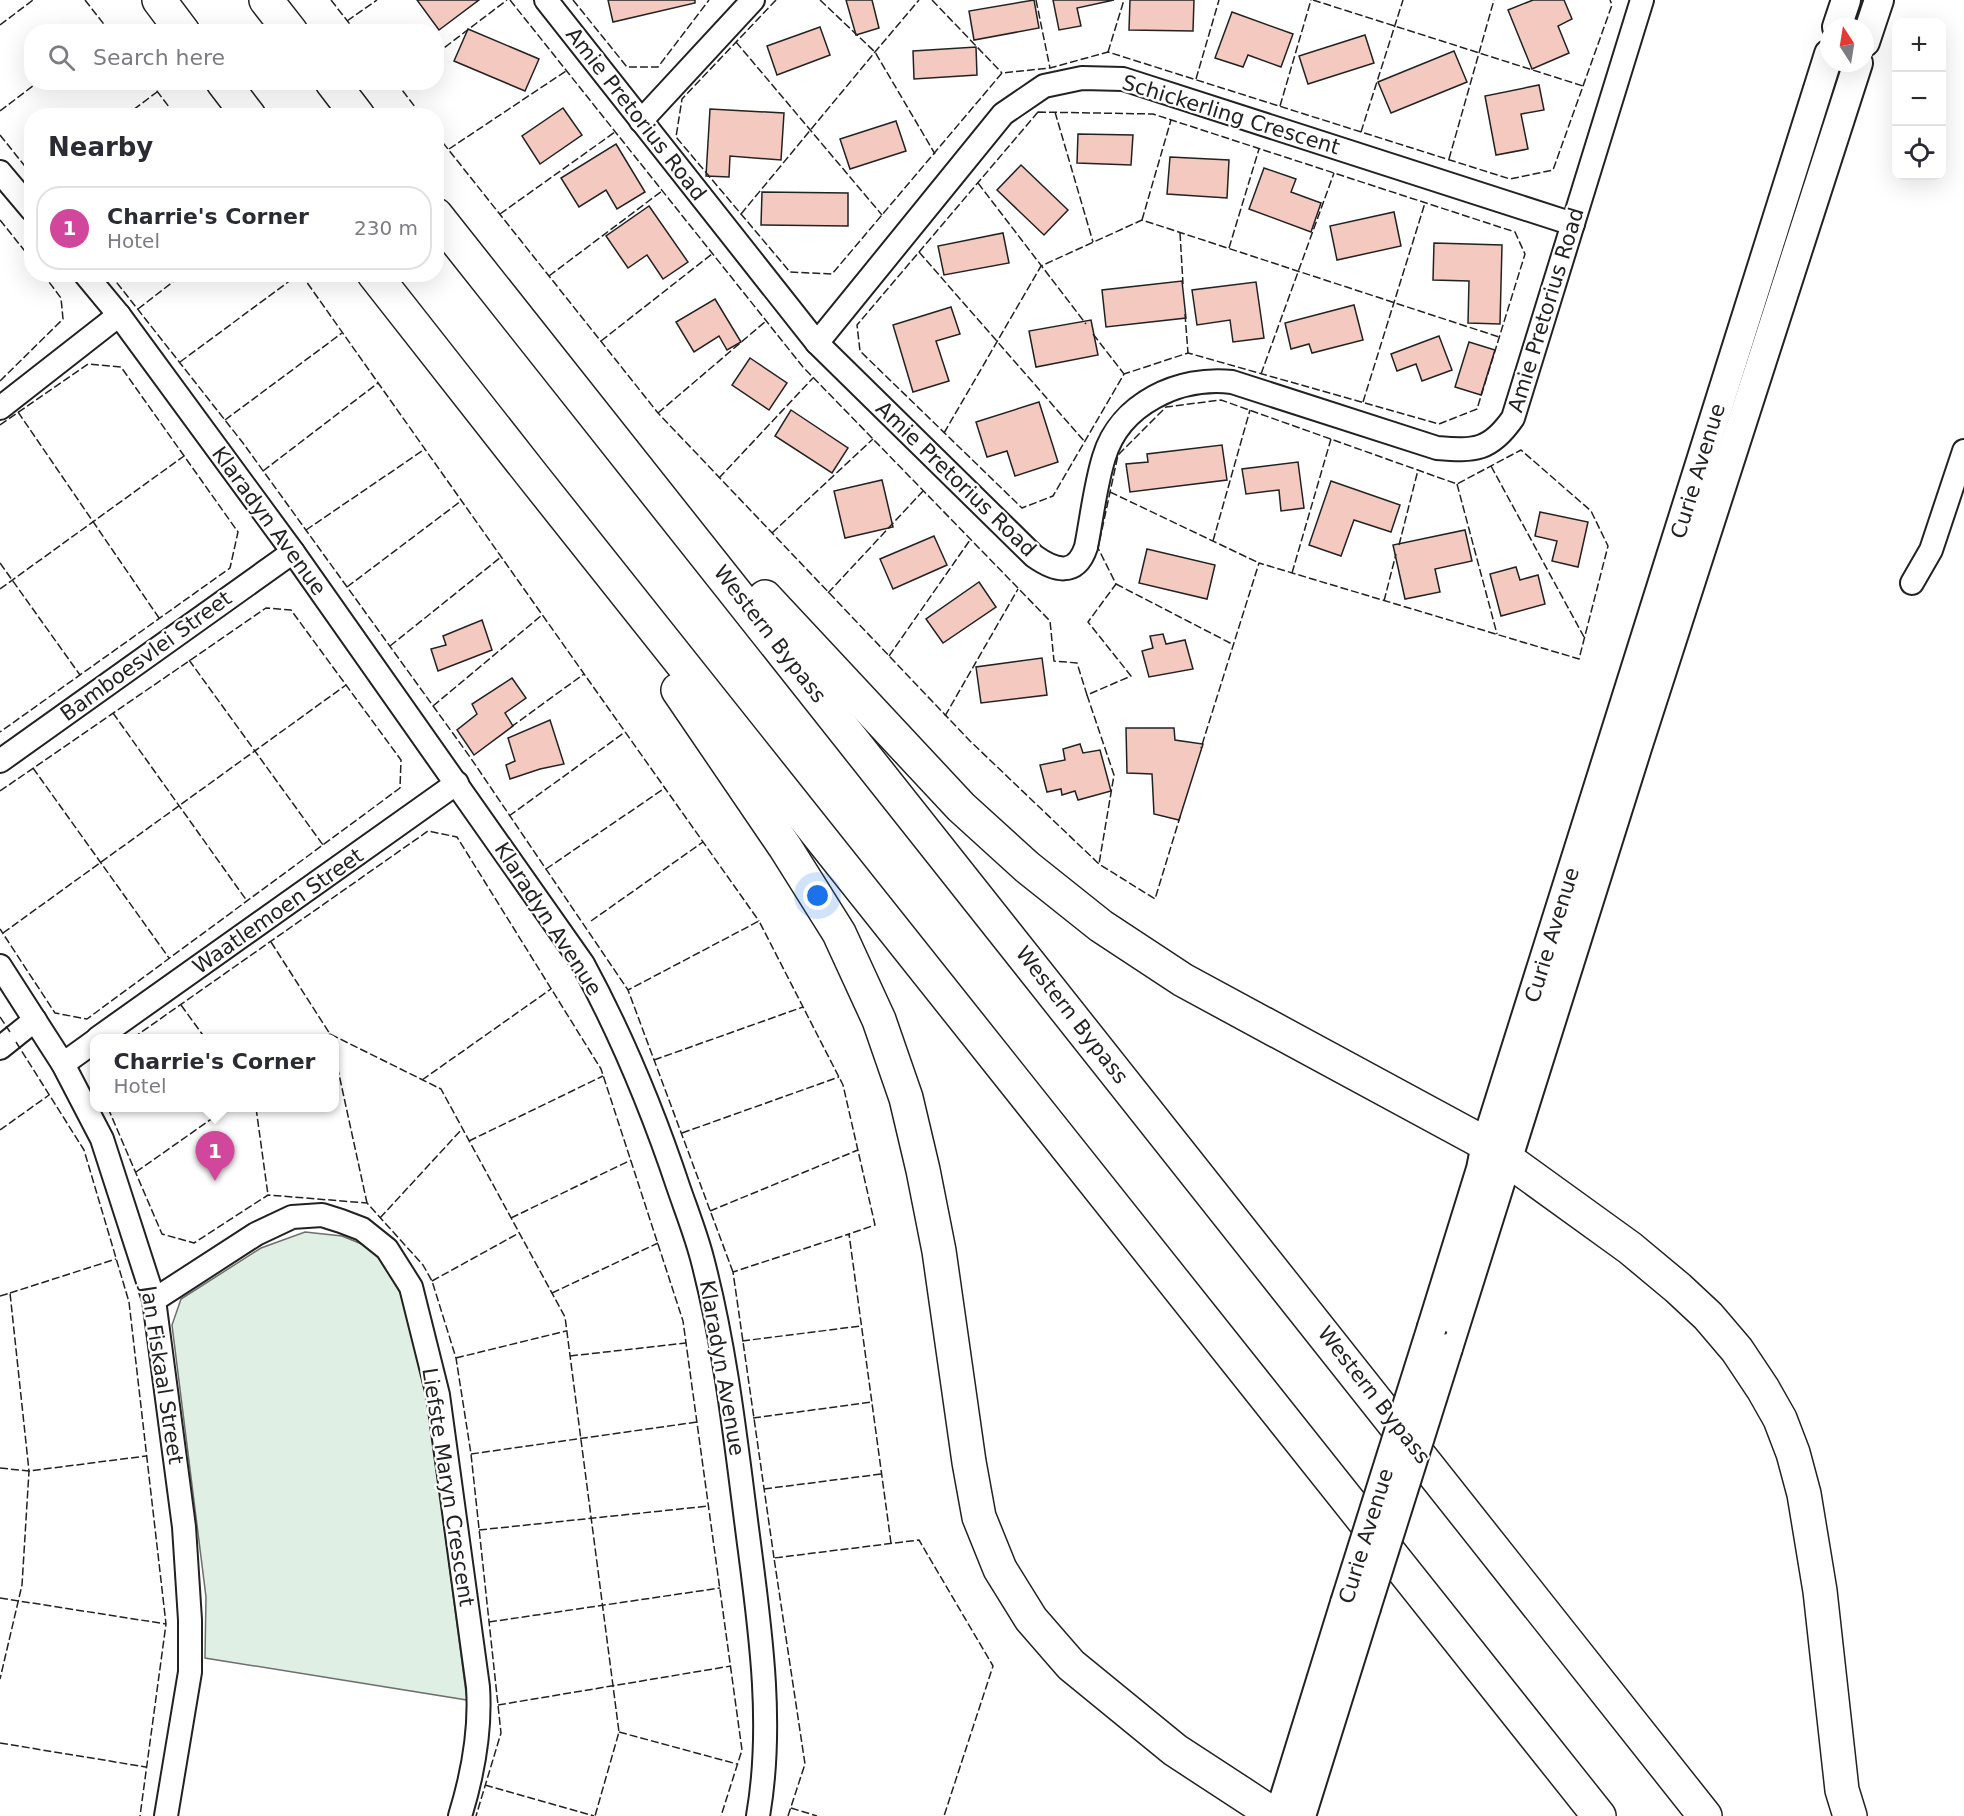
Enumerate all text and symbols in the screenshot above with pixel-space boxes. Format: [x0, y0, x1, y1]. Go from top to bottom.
north arrow [1820, 18, 1874, 72]
map controls [1892, 18, 1946, 180]
button: + [1892, 18, 1946, 72]
street label: Amie Pretorius Road [561, 23, 711, 205]
search box [24, 24, 444, 90]
icon: search [45, 41, 78, 74]
text: Search here [93, 45, 225, 70]
street label: Schickerling Crescent [1119, 70, 1343, 160]
button: − [1892, 72, 1946, 126]
button: locate [1892, 126, 1946, 180]
text: Nearby [48, 132, 153, 162]
text: Charrie's Corner [107, 204, 309, 229]
street label: Amie Pretorius Road [1503, 205, 1589, 415]
text: 1 [63, 216, 76, 240]
text: 230 m [354, 216, 418, 240]
text: Hotel [107, 229, 160, 253]
street label: Amie Pretorius Road [871, 396, 1041, 562]
street label: Curie Avenue [1666, 401, 1730, 541]
street label: Klaradyn Avenue [207, 442, 331, 600]
street label: Western Bypass [709, 561, 831, 707]
street label: Bamboesvlei Street [56, 586, 236, 726]
street label: Klaradyn Avenue [490, 838, 606, 1000]
street label: Waatlemoen Street [188, 843, 368, 979]
street label: Curie Avenue [1520, 865, 1584, 1005]
your location [803, 881, 832, 910]
street label: Western Bypass [1011, 942, 1133, 1088]
popup [90, 1034, 339, 1112]
text: Charrie's Corner [114, 1049, 315, 1074]
text: Hotel [114, 1074, 167, 1098]
pin: 1 [196, 1132, 234, 1181]
street label: Klaradyn Avenue [695, 1278, 749, 1458]
street label: Jan Fiskaal Street [136, 1282, 188, 1466]
street label: Western Bypass [1313, 1322, 1435, 1468]
street label: Liefste Maryn Crescent [417, 1366, 479, 1608]
street label: Curie Avenue [1334, 1466, 1398, 1606]

